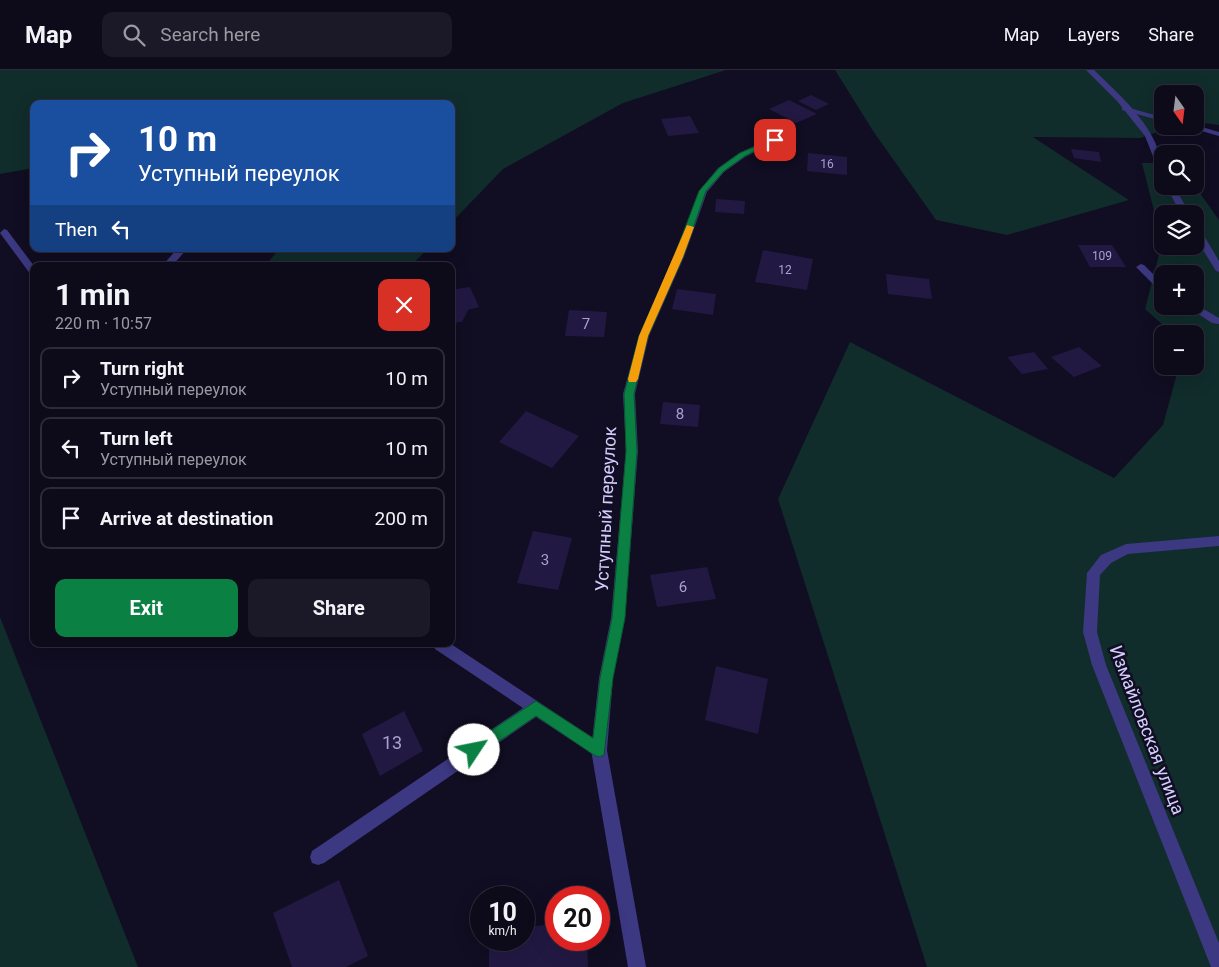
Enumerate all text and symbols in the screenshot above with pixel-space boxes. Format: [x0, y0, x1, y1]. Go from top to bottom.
search box [102, 12, 452, 57]
text: Map [25, 21, 72, 49]
icon: search [120, 21, 148, 49]
text: Search here [160, 23, 260, 46]
text: Map [1004, 24, 1039, 45]
text: Layers [1067, 24, 1120, 45]
text: Share [1148, 24, 1194, 45]
north arrow [1154, 85, 1204, 135]
map controls [1154, 85, 1204, 375]
text: 10 m [138, 119, 217, 160]
pin [754, 119, 796, 161]
icon: right [55, 120, 120, 185]
icon: arrive [761, 126, 789, 154]
button: search [1154, 145, 1204, 195]
house number: 16 [820, 157, 834, 171]
text: Уступный переулок [138, 161, 340, 186]
button: layers [1154, 205, 1204, 255]
icon: left [107, 215, 135, 243]
text: Then [55, 218, 97, 241]
house number: 109 [1092, 249, 1112, 263]
house number: 12 [778, 263, 792, 277]
button: + [1154, 265, 1204, 315]
text: 1 min [55, 277, 130, 312]
button: close [378, 279, 430, 331]
text: 220 m · 10:57 [55, 314, 152, 333]
house number: 7 [582, 315, 590, 333]
button: − [1154, 325, 1204, 375]
text: Turn right [100, 357, 184, 380]
icon: right [57, 364, 85, 392]
text: 10 m [385, 367, 428, 390]
text: Уступный переулок [100, 380, 247, 399]
house number: 8 [676, 405, 684, 423]
street label: Уступный переулок [591, 426, 620, 592]
text: Turn left [100, 427, 173, 450]
icon: left [57, 434, 85, 462]
text: 10 m [385, 437, 428, 460]
text: Уступный переулок [100, 450, 247, 469]
icon: arrive [57, 504, 85, 532]
text: Arrive at destination [100, 507, 273, 530]
text: 200 m [375, 507, 428, 530]
house number: 3 [541, 551, 549, 569]
house number: 6 [679, 578, 687, 596]
button: Exit [55, 579, 238, 637]
button: Share [248, 579, 430, 637]
street label: Измайловская улица [1106, 642, 1189, 817]
position arrow [447, 723, 499, 775]
house number: 13 [382, 732, 402, 753]
speed limit sign: 20 [545, 886, 610, 951]
text: 10 [488, 898, 517, 927]
text: km/h [488, 924, 517, 938]

